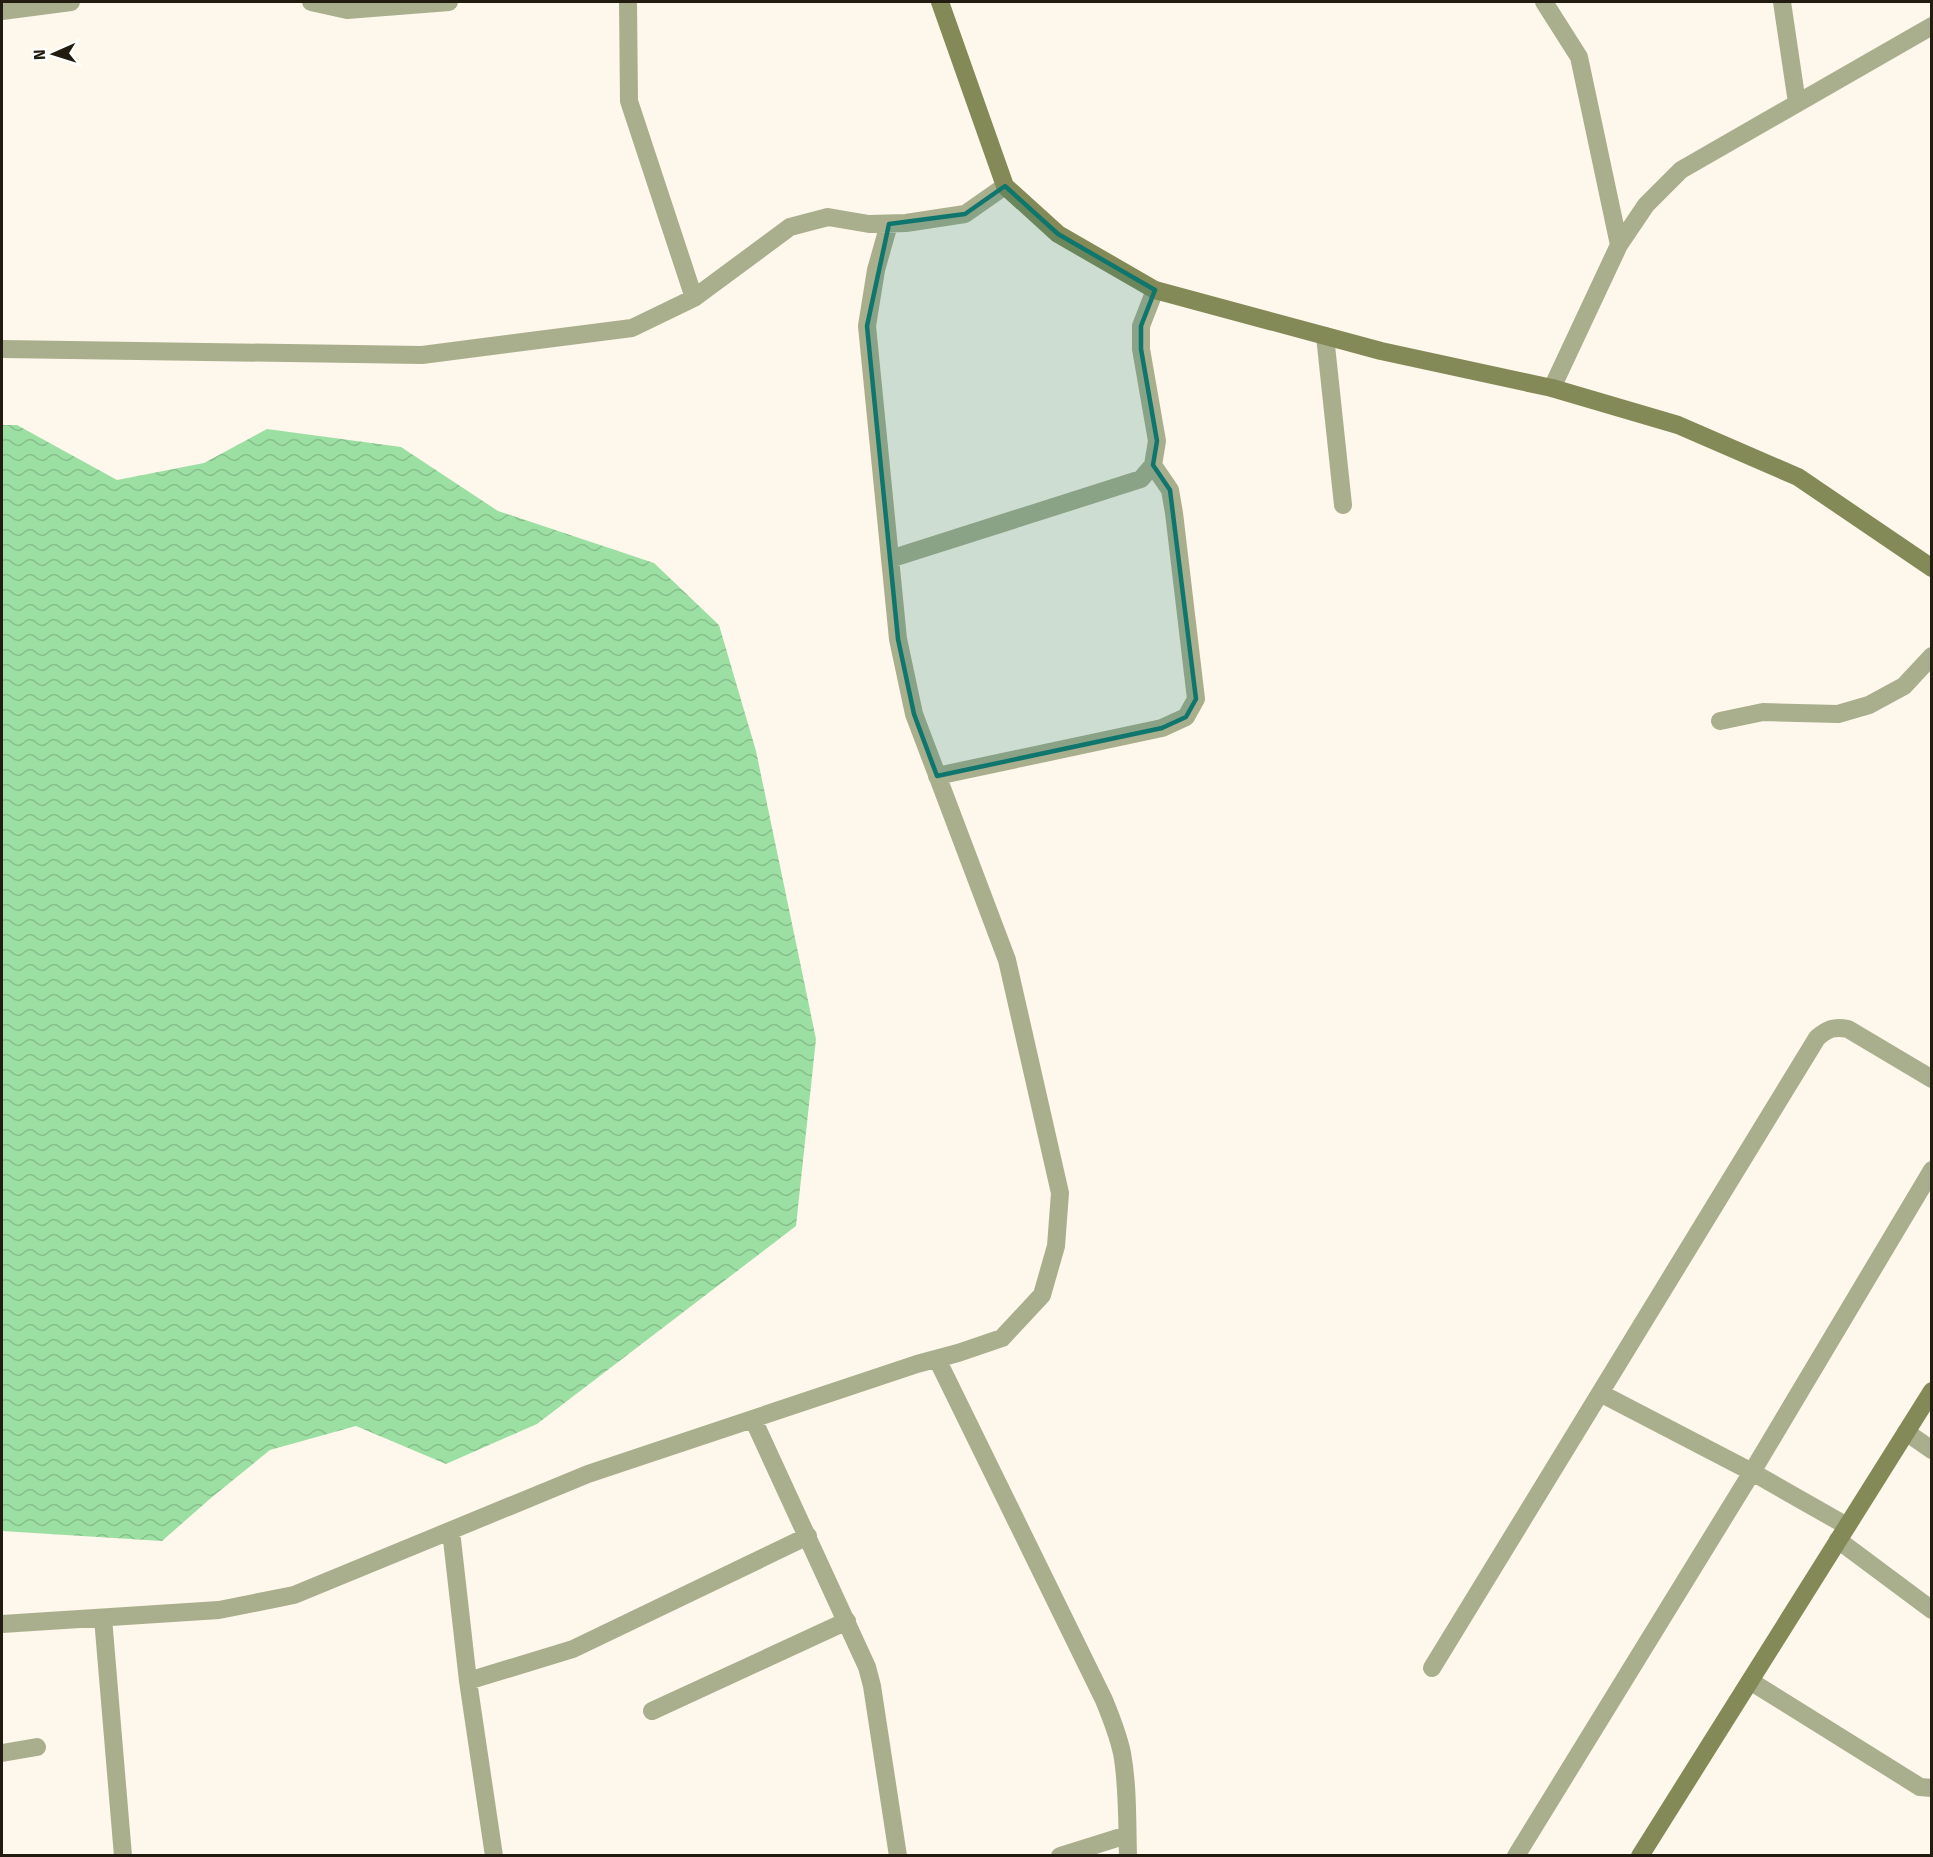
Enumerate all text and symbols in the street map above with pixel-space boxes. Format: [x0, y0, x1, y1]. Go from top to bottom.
north arrow [24, 24, 84, 84]
text: N [30, 49, 49, 61]

